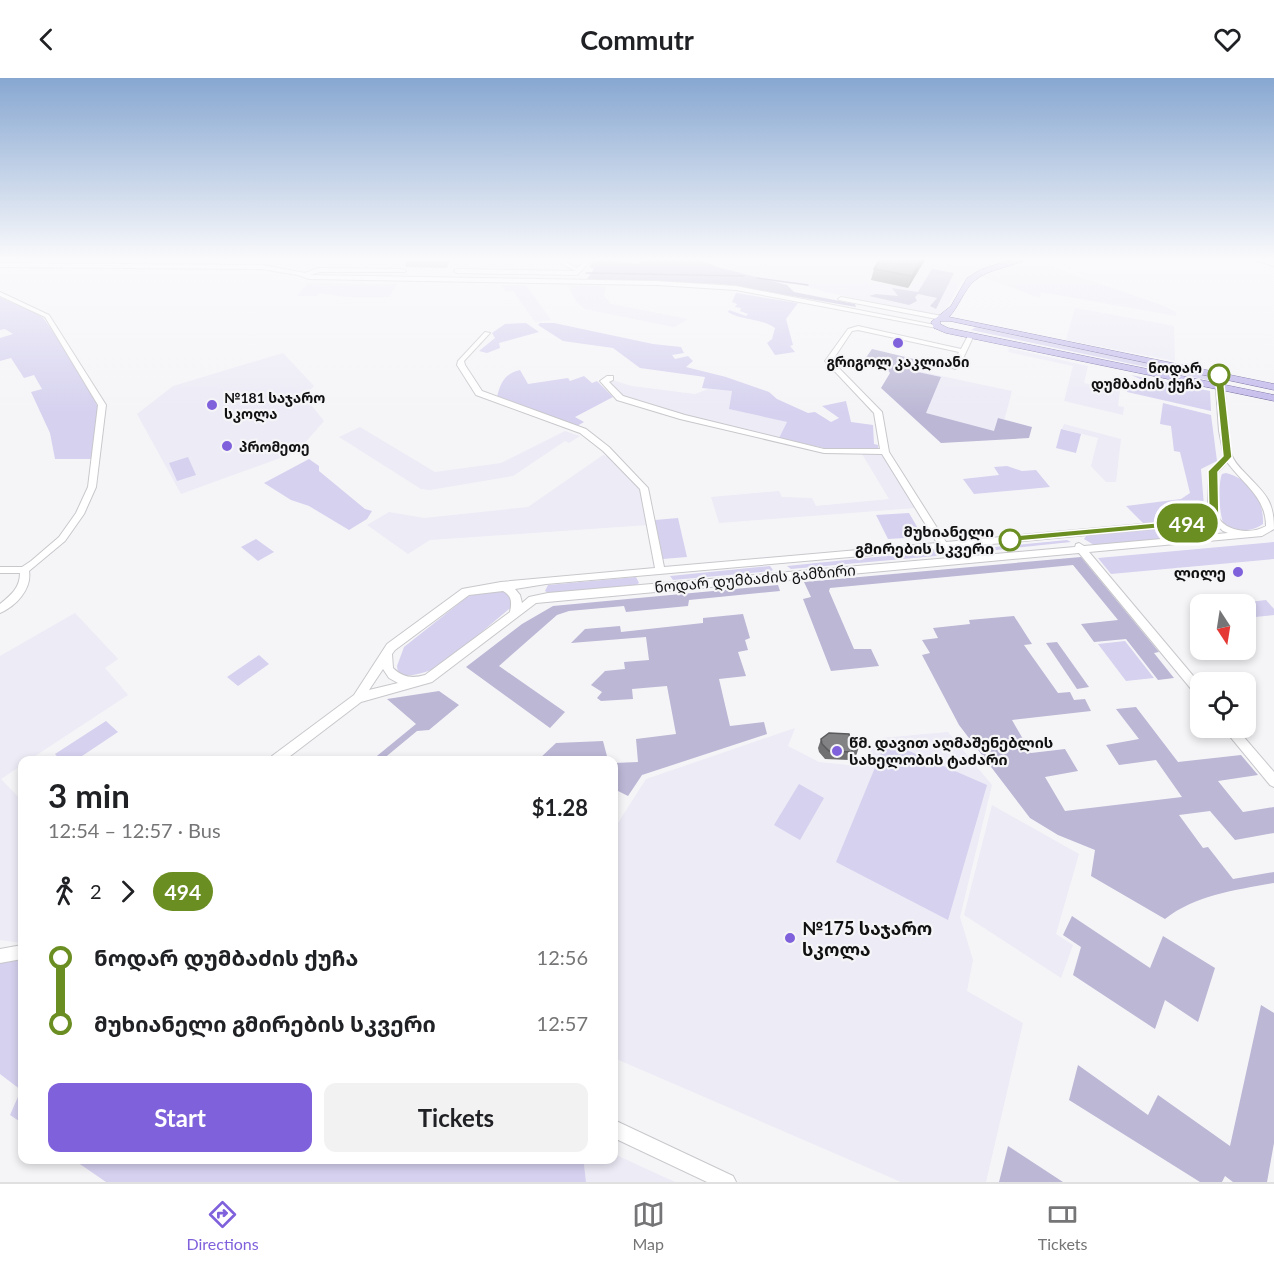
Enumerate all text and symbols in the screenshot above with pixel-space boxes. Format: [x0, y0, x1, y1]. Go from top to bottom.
icon: back [30, 23, 63, 56]
text: Commutr [580, 23, 694, 56]
icon: heart [1211, 23, 1244, 56]
marker: გრიგოლ კაკლიანი [891, 336, 905, 350]
place label: გრიგოლ კაკლიანი [827, 353, 969, 371]
place label: ნოდარ დუმბაძის ქუჩა [1091, 359, 1202, 393]
marker: ნოდარ დუმბაძის ქუჩა [1208, 364, 1230, 386]
place label: №181 საჯარო სკოლა [224, 389, 325, 423]
marker: №181 საჯარო სკოლა [205, 398, 219, 412]
place label: პრომეთე [239, 438, 309, 456]
marker: პრომეთე [220, 439, 234, 453]
line badge: 494 [1152, 504, 1222, 542]
text: 494 [1169, 511, 1205, 536]
place label: მუხიანელი გმირების სკვერი [855, 522, 994, 558]
marker: მუხიანელი გმირების სკვერი [999, 529, 1021, 551]
street label: ნოდარ დუმბაძის გამზირი [654, 560, 857, 597]
place label: ლილე [1174, 563, 1226, 582]
marker: ლილე [1231, 565, 1245, 579]
north arrow [1190, 594, 1256, 660]
map controls [1190, 594, 1256, 738]
button: locate [1190, 672, 1256, 738]
place label: წმ. დავით აღმაშენებლის სახელობის ტაძარი [849, 733, 1053, 769]
marker: წმ. დავით აღმაშენებლის სახელობის ტაძარი [830, 744, 844, 758]
text: 3 min [48, 775, 130, 815]
text: $1.28 [532, 794, 588, 821]
text: 12:54 – 12:57 · Bus [48, 818, 221, 842]
icon: walk [48, 875, 81, 908]
icon: forward [111, 875, 144, 908]
text: 2 [90, 879, 102, 903]
text: 494 [165, 879, 201, 904]
place label: №175 საჯარო სკოლა [802, 917, 932, 961]
marker: №175 საჯარო სკოლა [783, 931, 797, 945]
text: ნოდარ დუმბაძის ქუჩა [94, 944, 358, 971]
text: 12:56 [537, 945, 588, 969]
text: მუხიანელი გმირების სკვერი [94, 1010, 436, 1037]
text: 12:57 [537, 1011, 588, 1035]
button: Start [48, 1083, 312, 1152]
button: Tickets [324, 1083, 588, 1152]
tab: Directions [187, 1198, 259, 1253]
tab: Map [632, 1198, 665, 1253]
tab: Tickets [1038, 1198, 1087, 1253]

